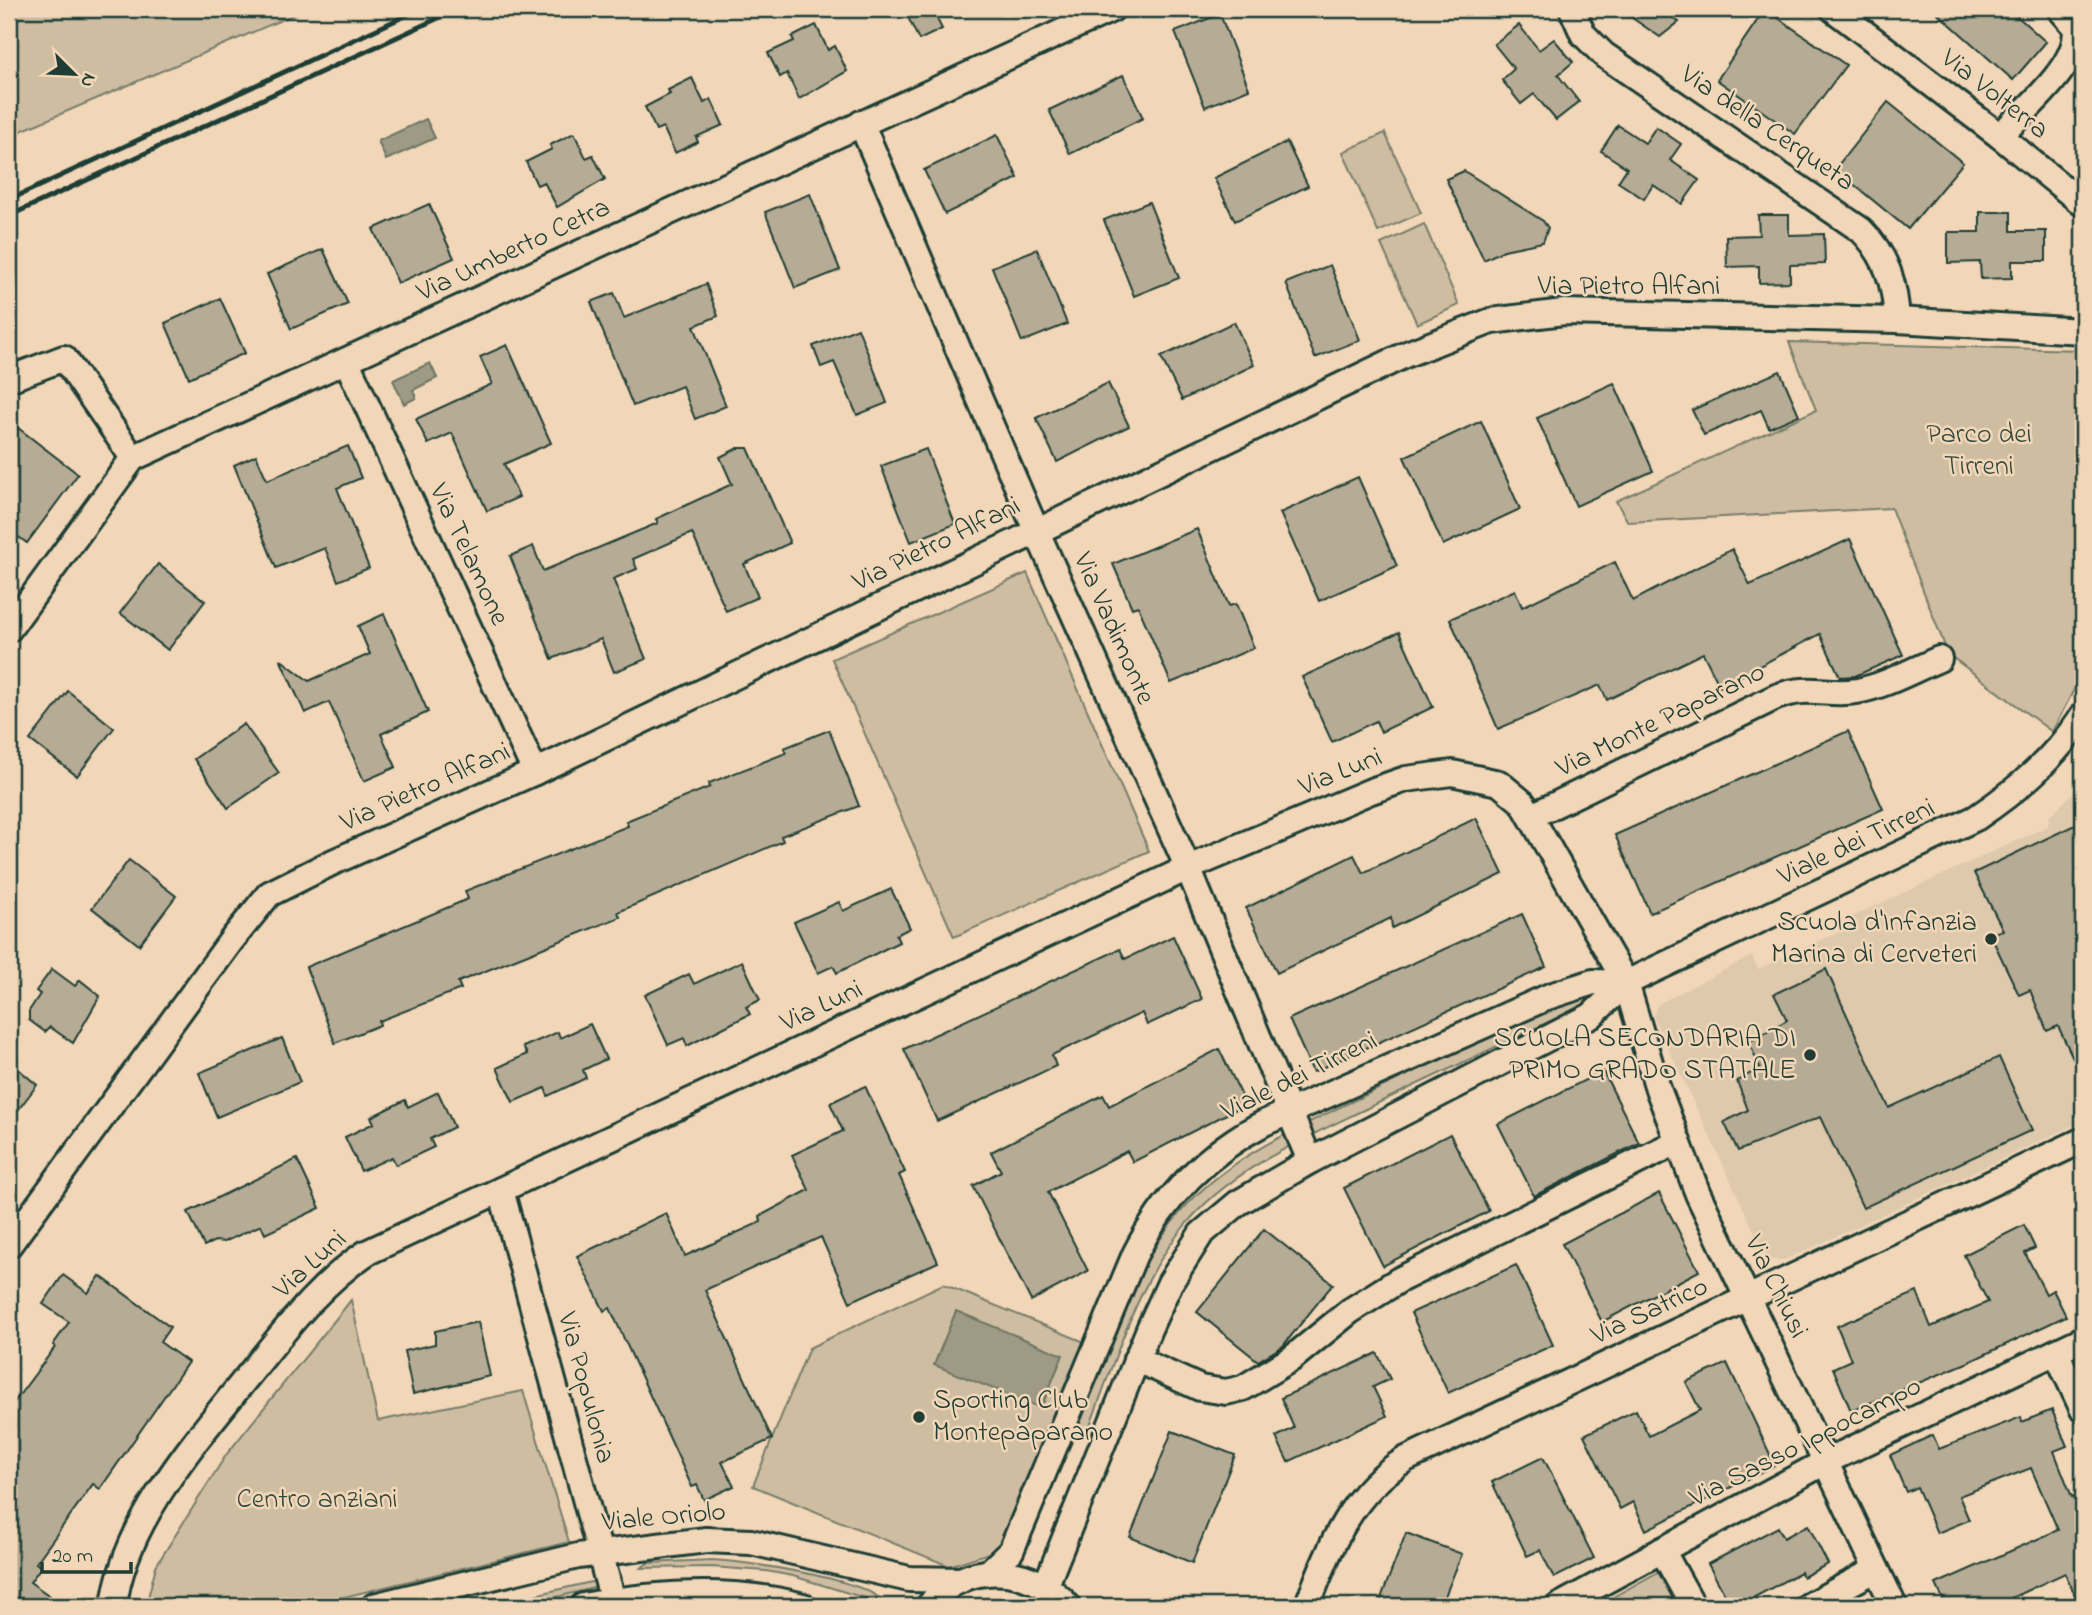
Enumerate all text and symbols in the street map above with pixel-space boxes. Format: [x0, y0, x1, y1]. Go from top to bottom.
north arrow [38, 38, 108, 108]
street label: Via Volterra [1930, 39, 2057, 150]
street label: Via della Cerqueta [1671, 55, 1863, 203]
text: N [72, 69, 102, 91]
street label: Via Umberto Cetra [410, 188, 617, 314]
street label: Via Pietro Alfani [1537, 267, 1720, 308]
park label: Parco dei Tirreni [1926, 415, 2032, 488]
street label: Via Telamone [417, 476, 519, 633]
street label: Via Pietro Alfani [845, 487, 1028, 604]
street label: Via Vadimonte [1061, 545, 1165, 712]
street label: Via Monte Paparano [1549, 653, 1773, 790]
street label: Via Pietro Alfani [333, 732, 518, 844]
street label: Via Luni [1292, 738, 1389, 809]
street label: Viale dei Tirreni [1771, 789, 1942, 898]
place label: Scuola d'Infanzia Marina di Cerveteri [1771, 903, 1977, 976]
marker: Scuola d'Infanzia Marina di Cerveteri [1983, 931, 1999, 947]
street label: Via Luni [773, 970, 870, 1044]
place label: SCUOLA SECONDARIA DI PRIMO GRADO STATALE [1494, 1019, 1796, 1092]
street label: Viale dei Tirreni [1214, 1022, 1385, 1133]
marker: SCUOLA SECONDARIA DI PRIMO GRADO STATALE [1802, 1047, 1818, 1063]
street label: Via Luni [264, 1221, 357, 1310]
street label: Via Chiusi [1732, 1227, 1818, 1346]
street label: Via Satrico [1584, 1267, 1715, 1357]
street label: Via Populonia [545, 1307, 625, 1468]
street label: Via Sasso Ippocampo [1682, 1367, 1929, 1520]
place label: Sporting Club Montepaparano [933, 1381, 1113, 1454]
marker: Sporting Club Montepaparano [911, 1409, 927, 1425]
park label: Centro anziani [236, 1480, 398, 1521]
street label: Viale Oriolo [599, 1492, 728, 1544]
scale bar [42, 1531, 131, 1575]
text: 20 m [52, 1542, 93, 1572]

